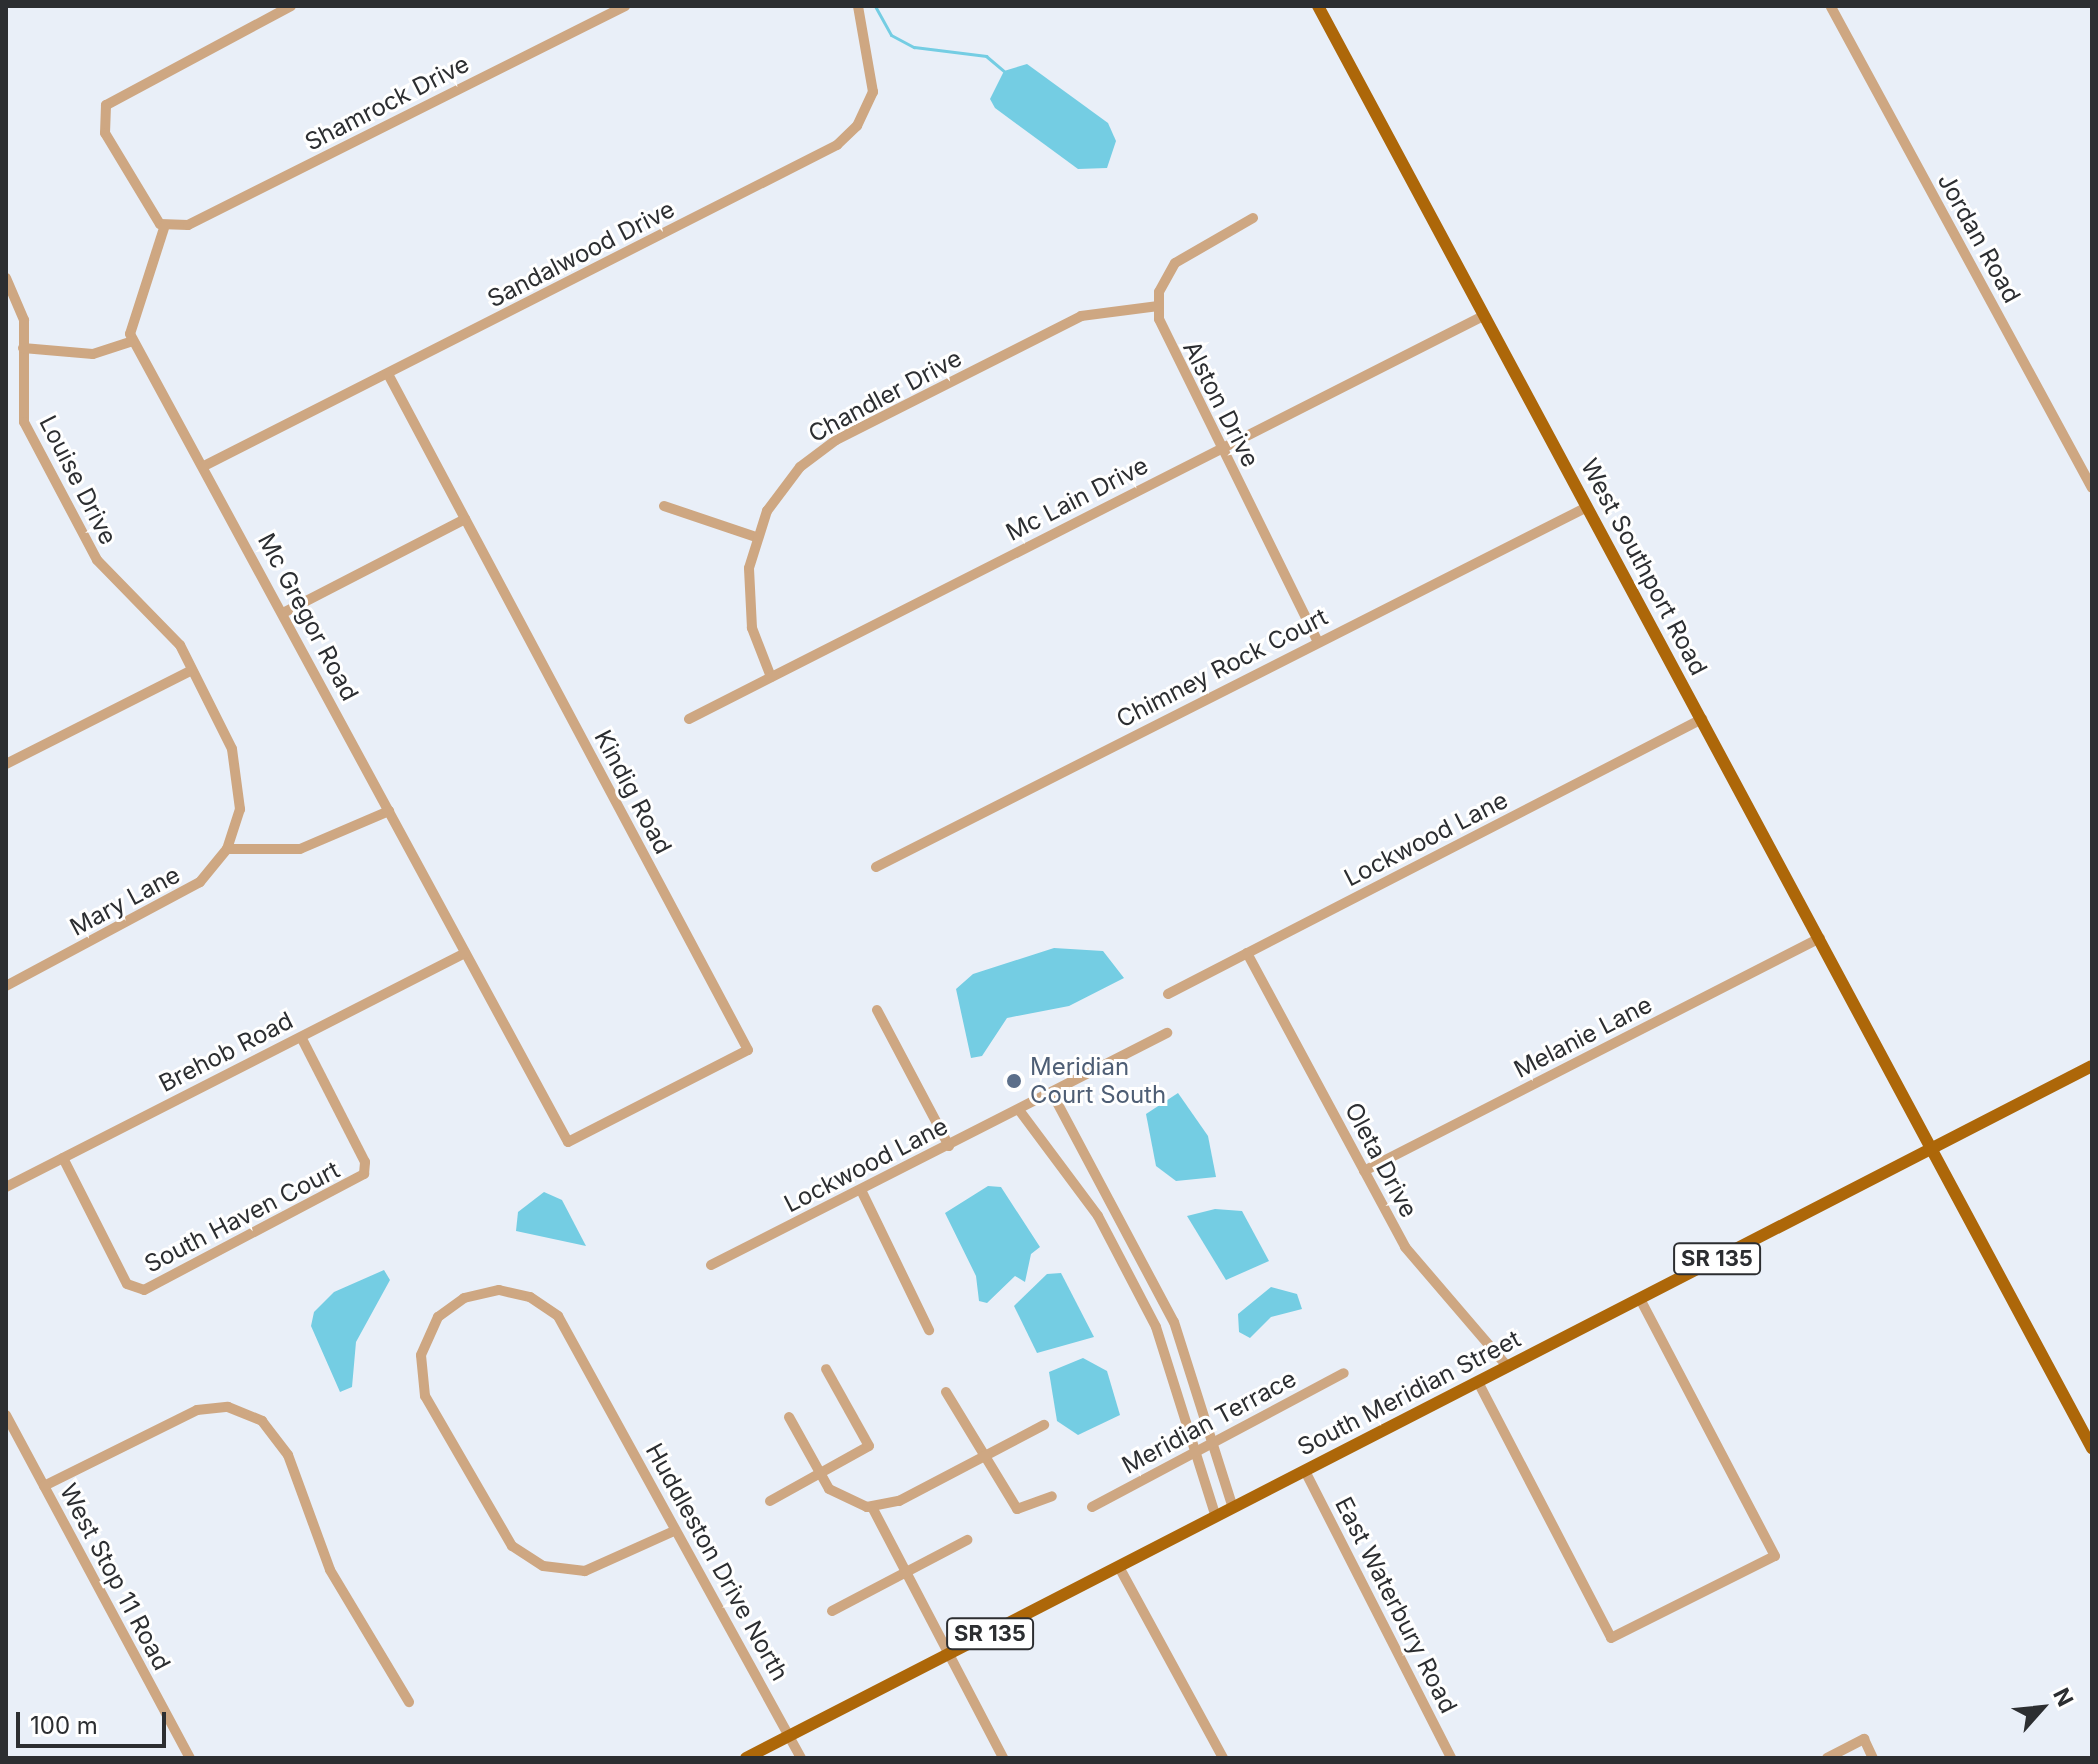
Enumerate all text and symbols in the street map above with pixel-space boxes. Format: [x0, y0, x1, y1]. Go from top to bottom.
street label: Shamrock Drive [300, 49, 474, 157]
street label: Jordan Road [1932, 168, 2026, 308]
street label: Sandalwood Drive [483, 194, 679, 314]
street label: Alston Drive [1177, 336, 1265, 472]
street label: Chandler Drive [804, 344, 966, 448]
street label: Louise Drive [33, 411, 123, 549]
street label: Mc Lain Drive [1001, 451, 1153, 547]
street label: West Southport Road [1575, 454, 1713, 680]
street label: Mc Gregor Road [252, 528, 364, 706]
street label: Chimney Rock Court [1112, 602, 1332, 734]
street label: Kindig Road [588, 725, 678, 859]
street label: Lockwood Lane [1339, 785, 1513, 893]
street label: Mary Lane [65, 860, 185, 942]
street label: Melanie Lane [1509, 990, 1657, 1084]
street label: Brehob Road [154, 1006, 298, 1098]
place label: Meridian Court South [1030, 1053, 1166, 1109]
marker: Meridian Court South [1005, 1072, 1023, 1090]
street label: Oleta Drive [1339, 1098, 1423, 1222]
street label: Lockwood Lane [779, 1111, 953, 1219]
street label: South Haven Court [140, 1155, 344, 1279]
road number: SR 135 [1673, 1241, 1761, 1277]
street label: South Meridian Street [1293, 1324, 1525, 1462]
street label: Meridian Terrace [1117, 1364, 1301, 1480]
street label: Huddleston Drive North [640, 1438, 794, 1686]
street label: West Stop 11 Road [54, 1479, 176, 1675]
street label: East Waterbury Road [1329, 1492, 1463, 1718]
road number: SR 135 [946, 1616, 1034, 1652]
north arrow [2002, 1668, 2082, 1748]
text: N [2048, 1684, 2079, 1710]
scale bar [20, 1696, 170, 1746]
text: 100 m [30, 1711, 98, 1740]

